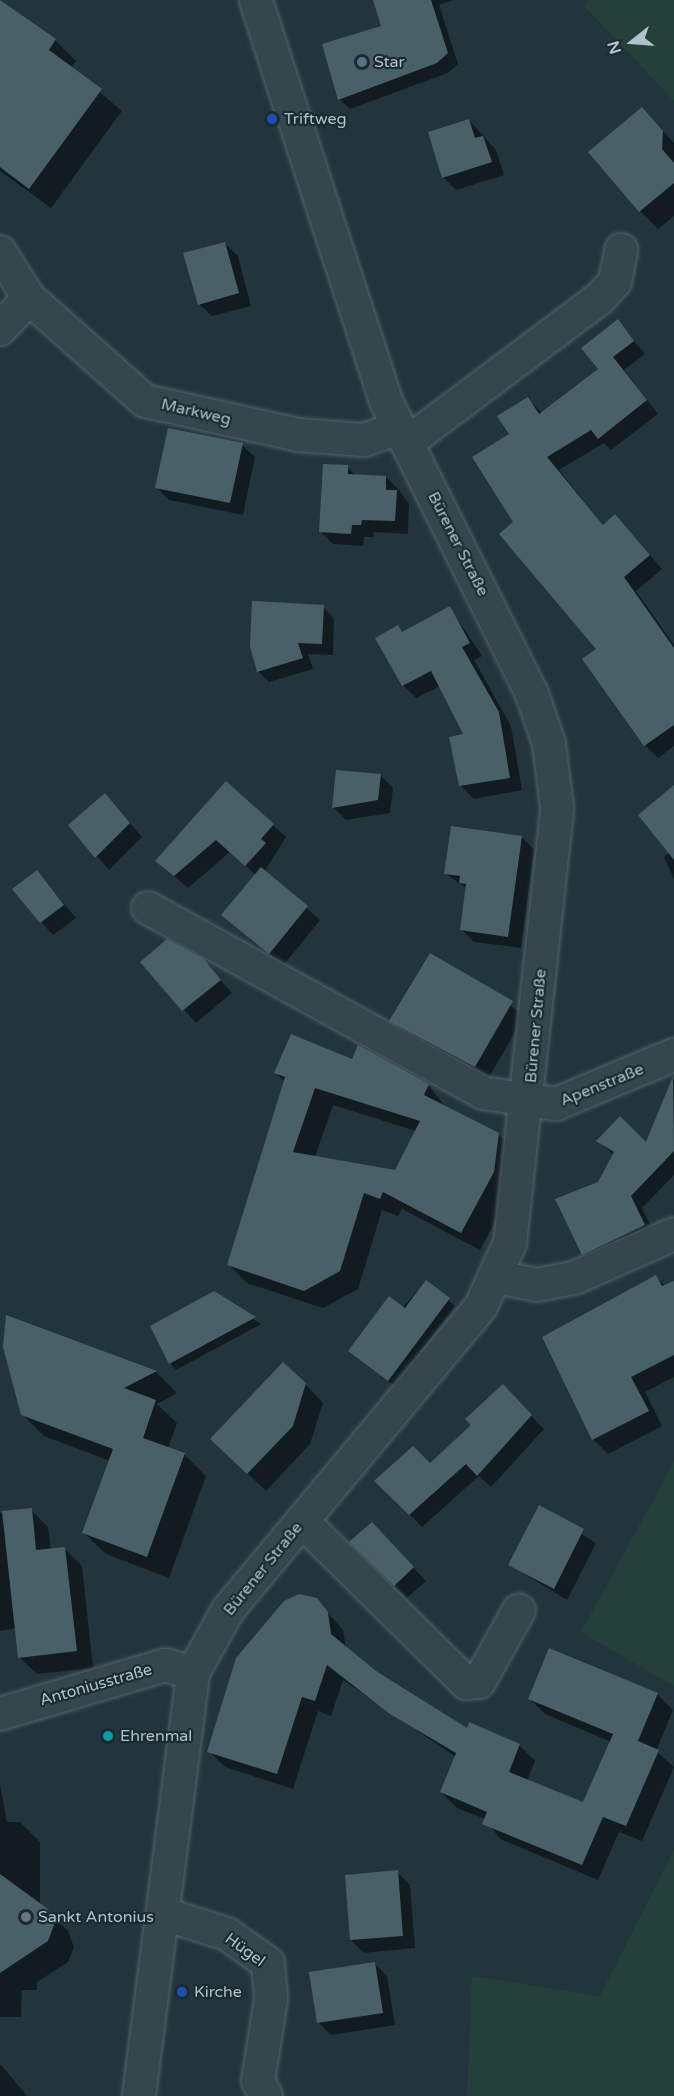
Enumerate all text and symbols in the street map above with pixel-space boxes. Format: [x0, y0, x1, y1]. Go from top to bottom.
north arrow [602, 12, 662, 72]
text: N [603, 38, 626, 56]
place label: Star [374, 52, 405, 72]
marker: Star [355, 55, 369, 69]
place label: Triftweg [284, 109, 347, 129]
marker: Triftweg [265, 112, 279, 126]
street label: Markweg [159, 395, 233, 429]
street label: Bürener Straße [424, 489, 492, 599]
street label: Bürener Straße [521, 968, 551, 1084]
street label: Apenstraße [557, 1060, 647, 1110]
street label: Bürener Straße [220, 1519, 306, 1619]
street label: Antoniusstraße [38, 1660, 154, 1710]
place label: Ehrenmal [120, 1726, 192, 1746]
marker: Ehrenmal [101, 1729, 115, 1743]
place label: Sankt Antonius [38, 1907, 154, 1927]
marker: Sankt Antonius [19, 1910, 33, 1924]
street label: Hügel [221, 1929, 269, 1971]
place label: Kirche [194, 1982, 242, 2002]
marker: Kirche [175, 1985, 189, 1999]

